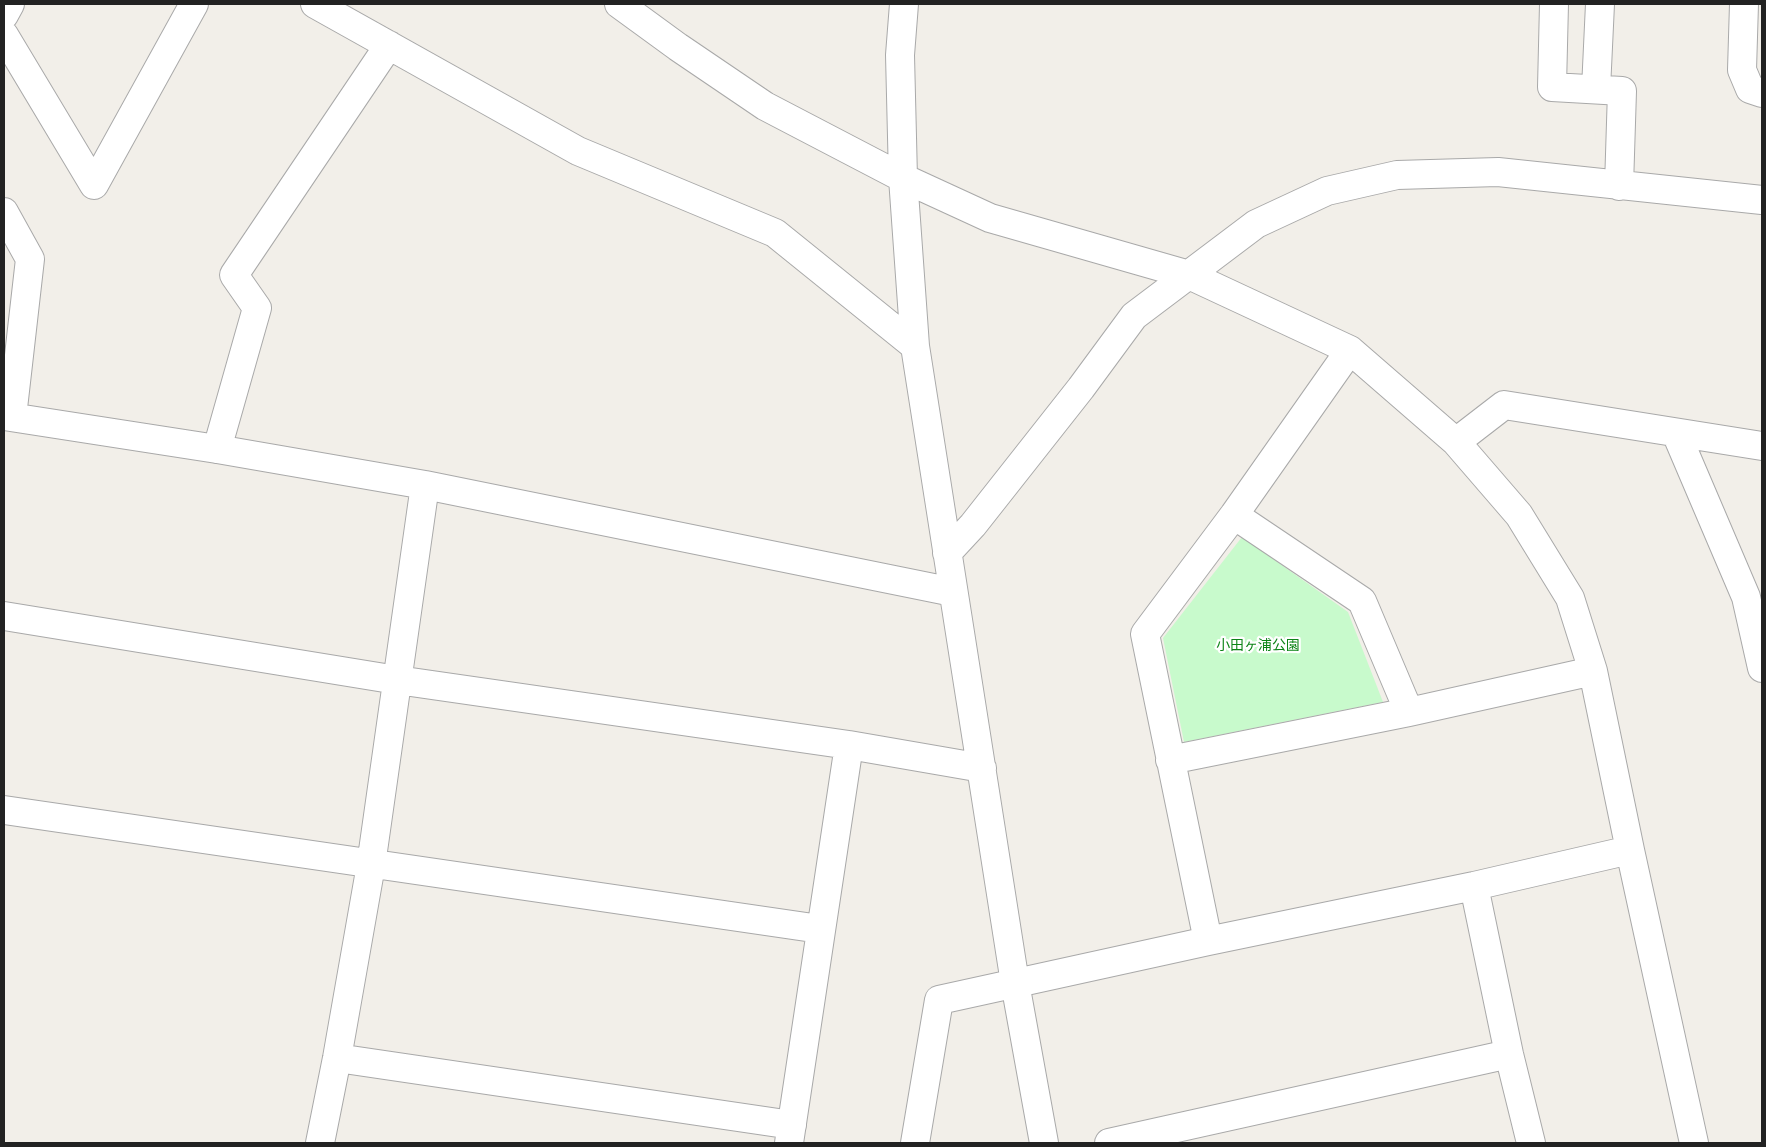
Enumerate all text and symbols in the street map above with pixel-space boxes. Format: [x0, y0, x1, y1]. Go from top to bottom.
park label: 小田ヶ浦公園 [1216, 638, 1300, 654]

